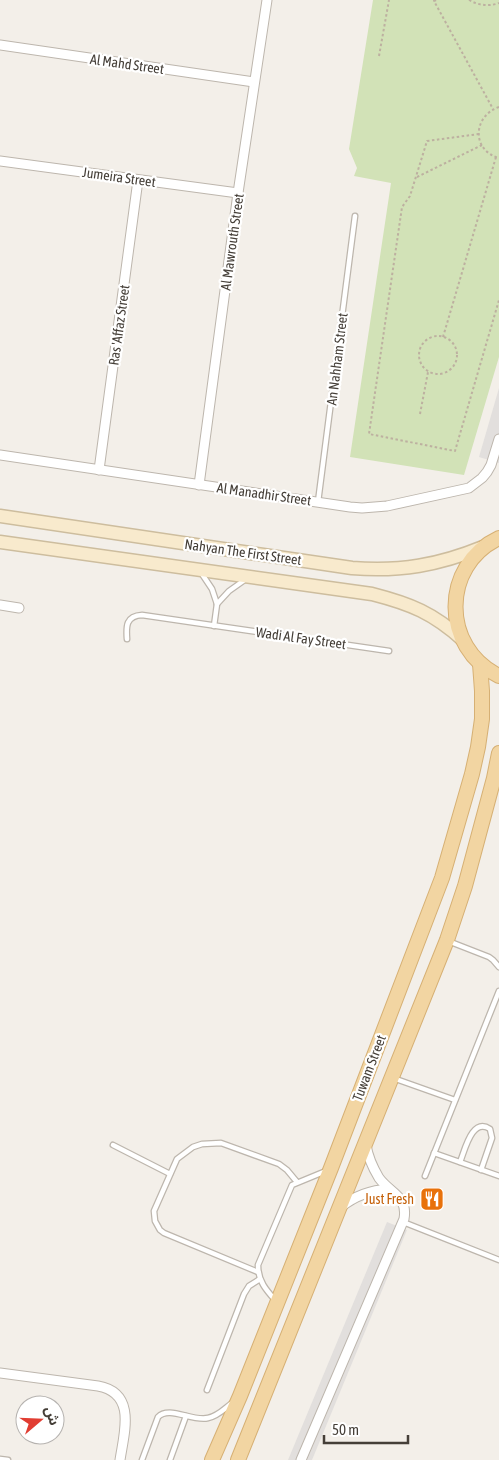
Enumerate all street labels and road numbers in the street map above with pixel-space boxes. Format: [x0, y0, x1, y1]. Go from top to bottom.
street label: Al Mahd Street [89, 51, 165, 77]
street label: Jumeira Street [81, 164, 157, 190]
street label: Al Mawrouth Street [217, 193, 247, 291]
street label: Ras 'Affaz Street [105, 284, 133, 366]
street label: An Nahham Street [323, 312, 351, 406]
street label: Al Manadhir Street [216, 479, 312, 509]
street label: Nahyan The First Street [183, 536, 303, 568]
street label: Wadi Al Fay Street [255, 624, 347, 652]
street label: Tuwam Street [349, 1033, 389, 1103]

